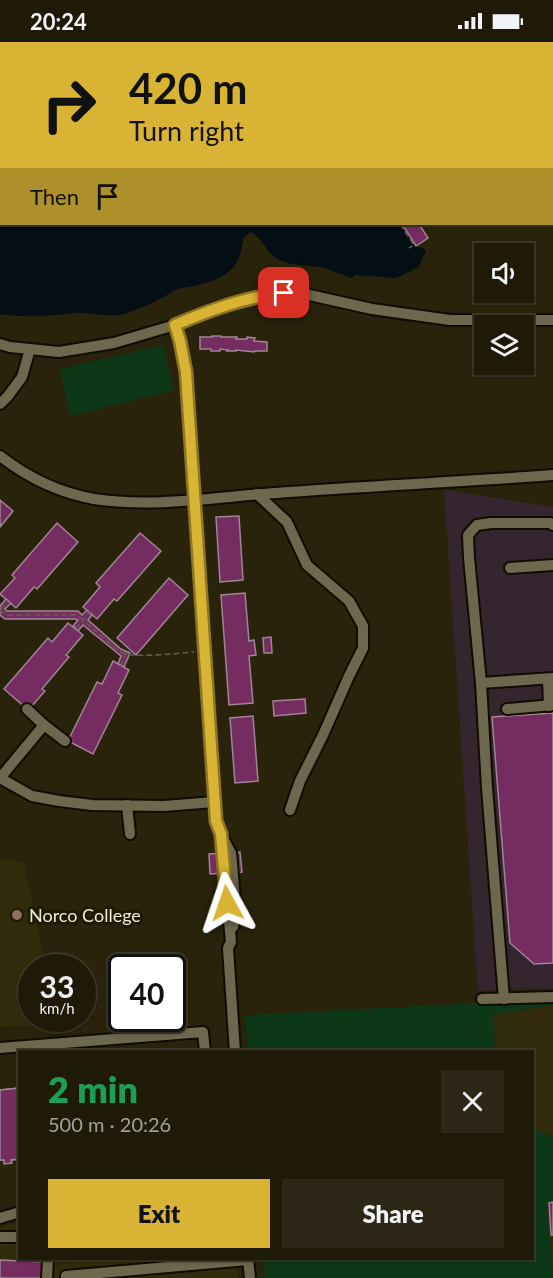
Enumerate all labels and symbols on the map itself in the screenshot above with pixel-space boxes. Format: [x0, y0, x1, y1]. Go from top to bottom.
pin [258, 267, 309, 318]
position arrow [195, 871, 259, 935]
place label: Norco College [29, 904, 141, 926]
marker: Norco College [10, 908, 24, 922]
speed limit sign: 40 [108, 954, 186, 1032]

